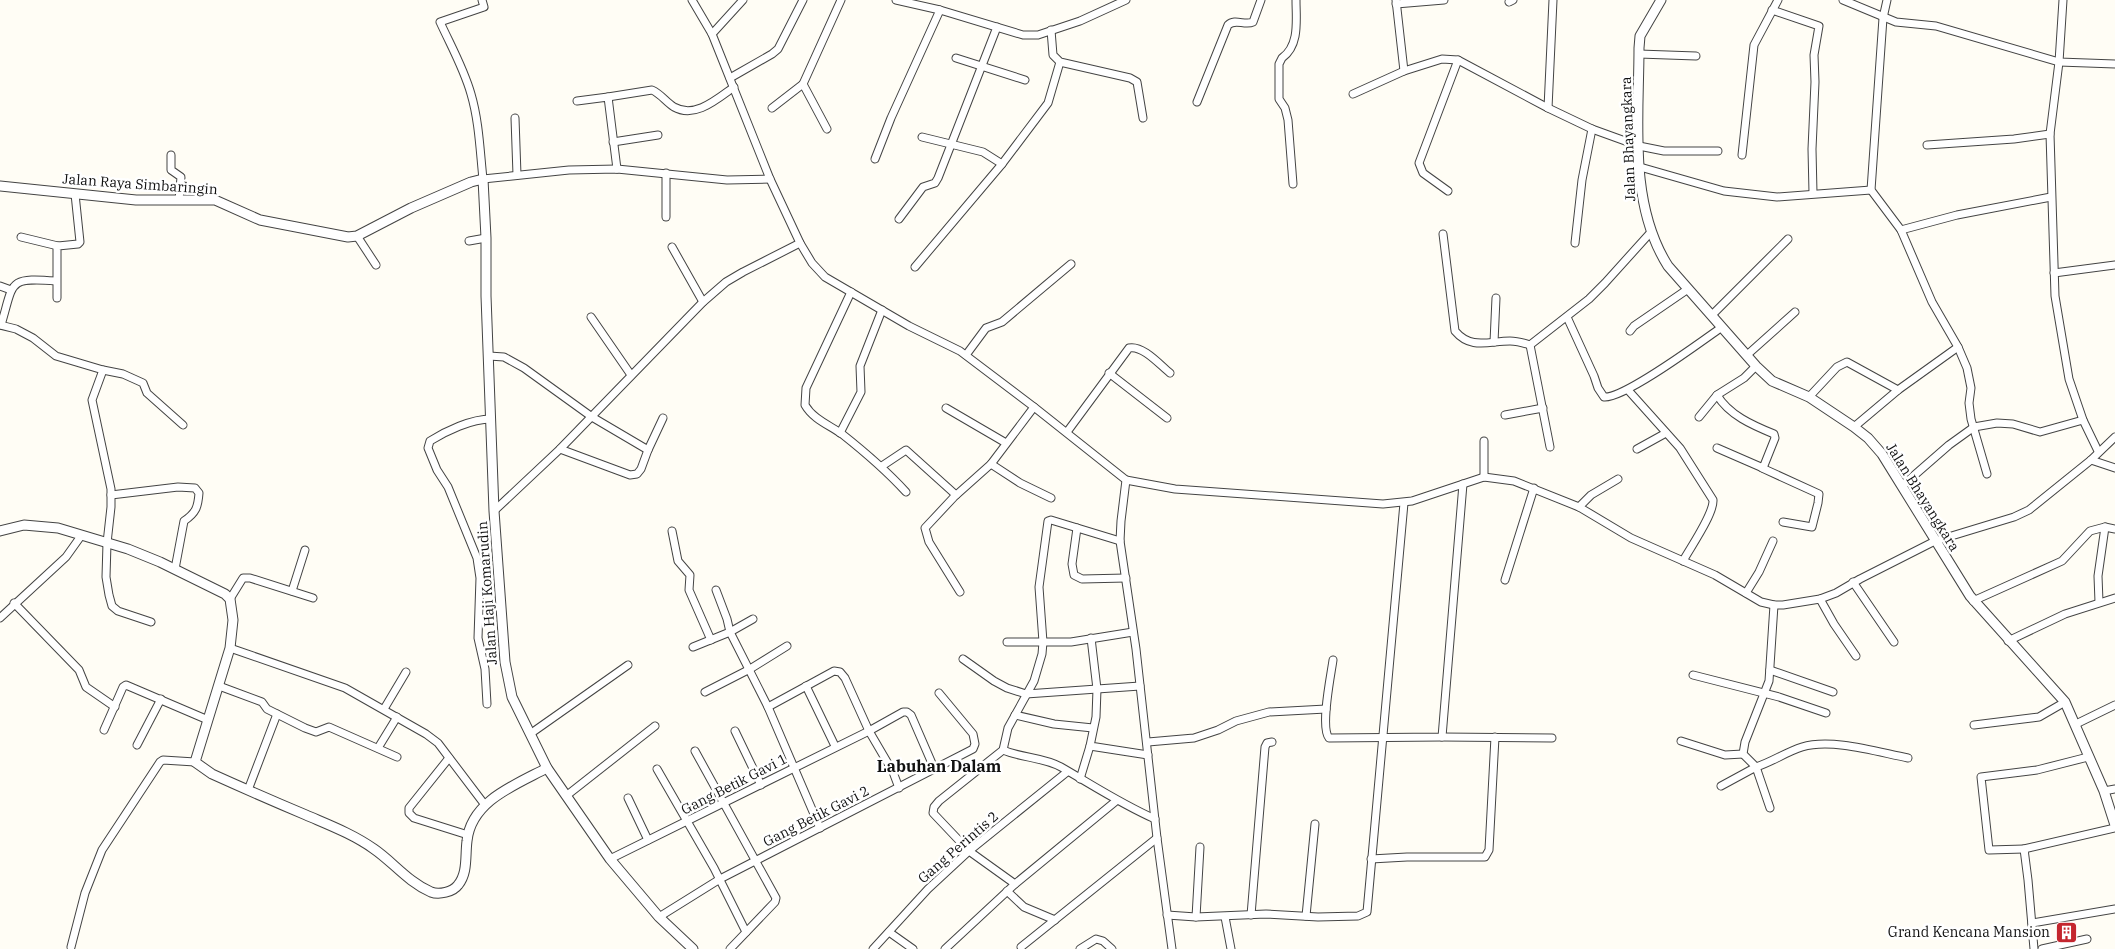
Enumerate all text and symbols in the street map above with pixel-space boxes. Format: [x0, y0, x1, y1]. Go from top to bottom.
street label: Jalan Bhayangkara [1617, 76, 1639, 202]
street label: Jalan Raya Simbaringin [62, 170, 218, 198]
street label: Jalan Bhayangkara [1882, 439, 1964, 555]
street label: Jalan Haji Komarudin [473, 520, 501, 665]
street label: Gang Betik Gavi 1 [678, 750, 790, 818]
district label: Labuhan Dalam [877, 756, 1002, 776]
street label: Gang Betik Gavi 2 [760, 782, 872, 850]
street label: Gang Perintis 2 [914, 807, 1002, 887]
building icon: Grand Kencana Mansion [2054, 920, 2078, 944]
place label: Grand Kencana Mansion [1888, 923, 2050, 941]

